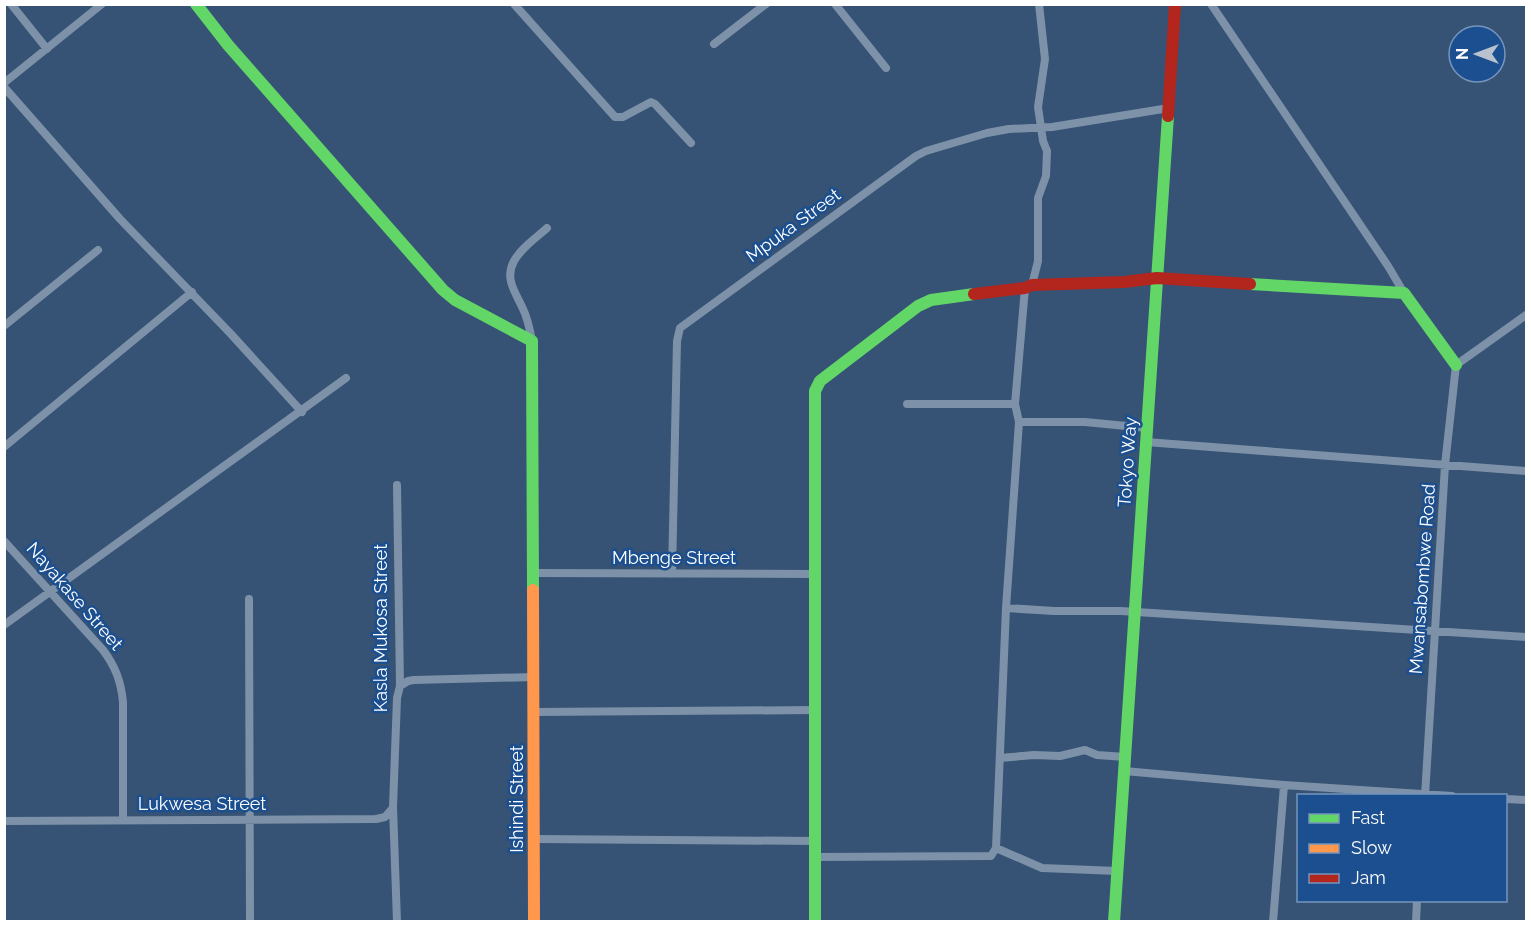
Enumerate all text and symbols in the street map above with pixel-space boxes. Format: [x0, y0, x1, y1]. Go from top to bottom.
north arrow [1447, 24, 1507, 84]
text: N [1453, 48, 1472, 60]
street label: Mpuka Street [742, 184, 844, 266]
street label: Tokyo Way [1113, 416, 1141, 508]
street label: Mwansabombwe Road [1405, 483, 1439, 675]
street label: Nayakase Street [23, 538, 127, 654]
street label: Kasla Mukosa Street [370, 544, 391, 712]
street label: Mbenge Street [612, 547, 736, 568]
street label: Ishindi Street [506, 745, 527, 853]
street label: Lukwesa Street [138, 793, 266, 814]
legend [1297, 794, 1507, 902]
text: Fast [1351, 807, 1385, 828]
text: Slow [1351, 837, 1392, 858]
text: Jam [1351, 867, 1386, 888]

